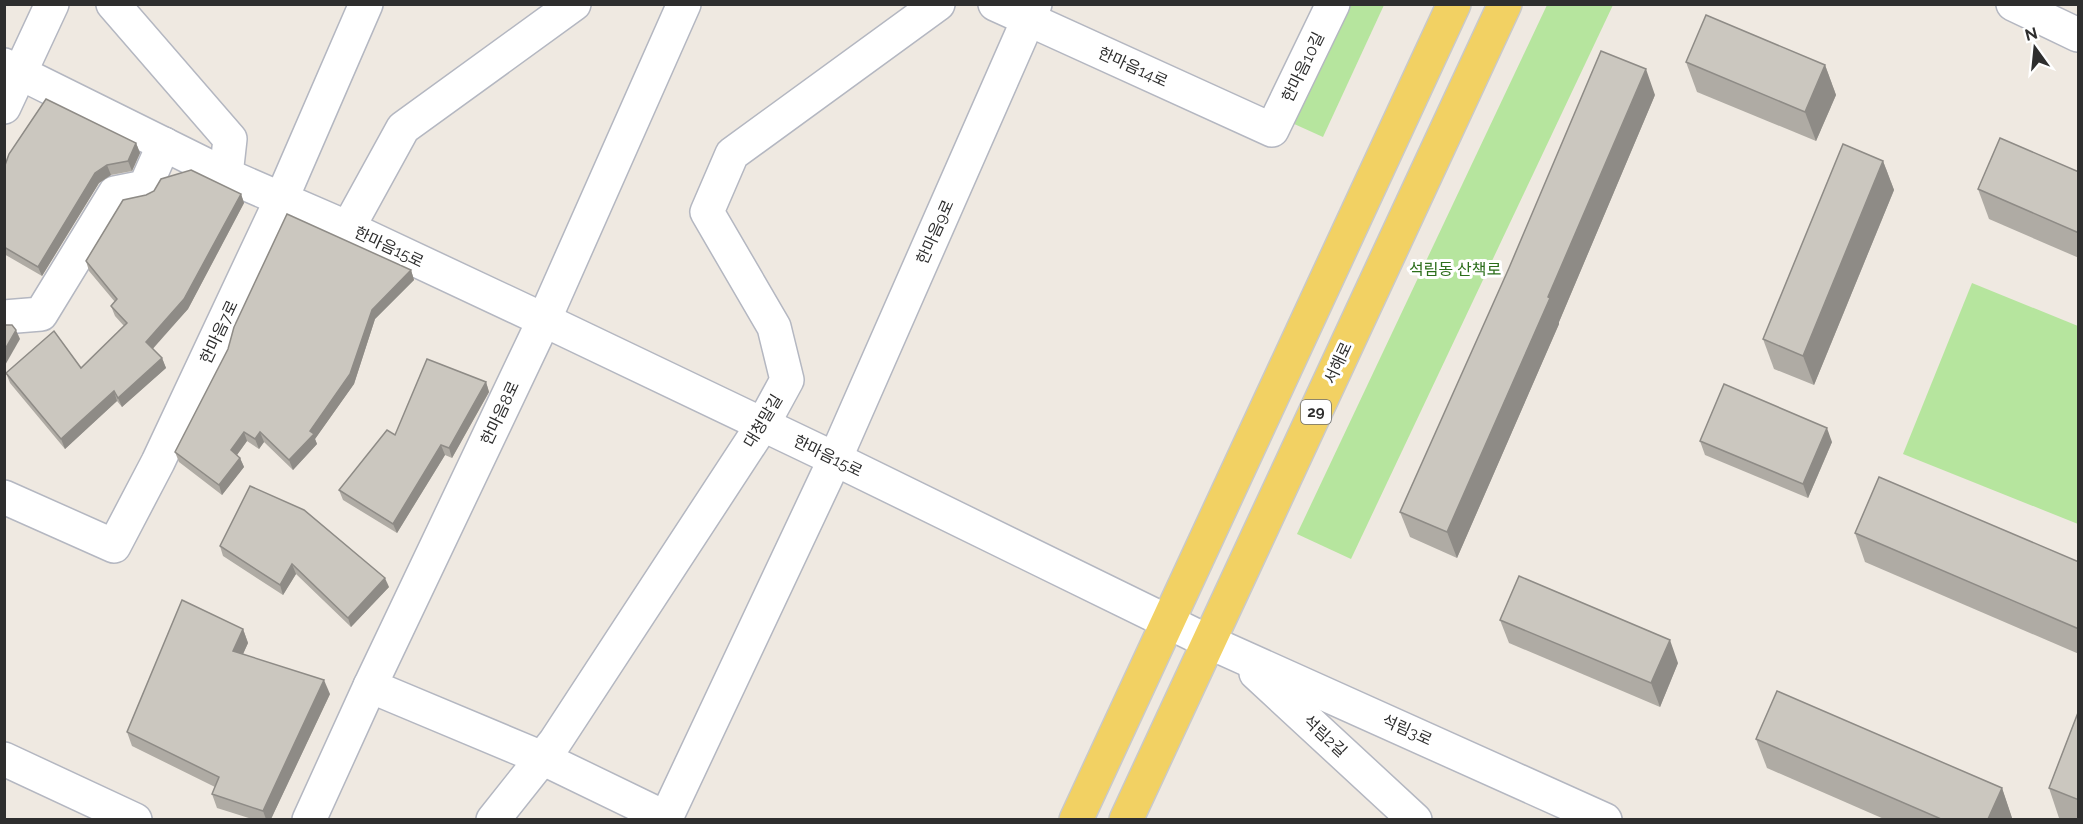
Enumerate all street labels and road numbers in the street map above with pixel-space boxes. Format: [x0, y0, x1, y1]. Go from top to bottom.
street label: 한마음10길 [1278, 29, 1328, 105]
street label: 한마음14로 [1095, 43, 1171, 91]
street label: 한마음9로 [912, 197, 958, 267]
street label: 한마음15로 [351, 223, 427, 271]
street label: 한마음7로 [196, 297, 242, 367]
street label: 서해로 [1320, 339, 1356, 387]
street label: 한마음8로 [477, 378, 523, 448]
street label: 대청말길 [740, 391, 786, 451]
road number: 29 [1301, 400, 1331, 424]
street label: 한마음15로 [790, 431, 866, 481]
street label: 석림2길 [1299, 711, 1351, 761]
street label: 석림3로 [1379, 711, 1435, 750]

